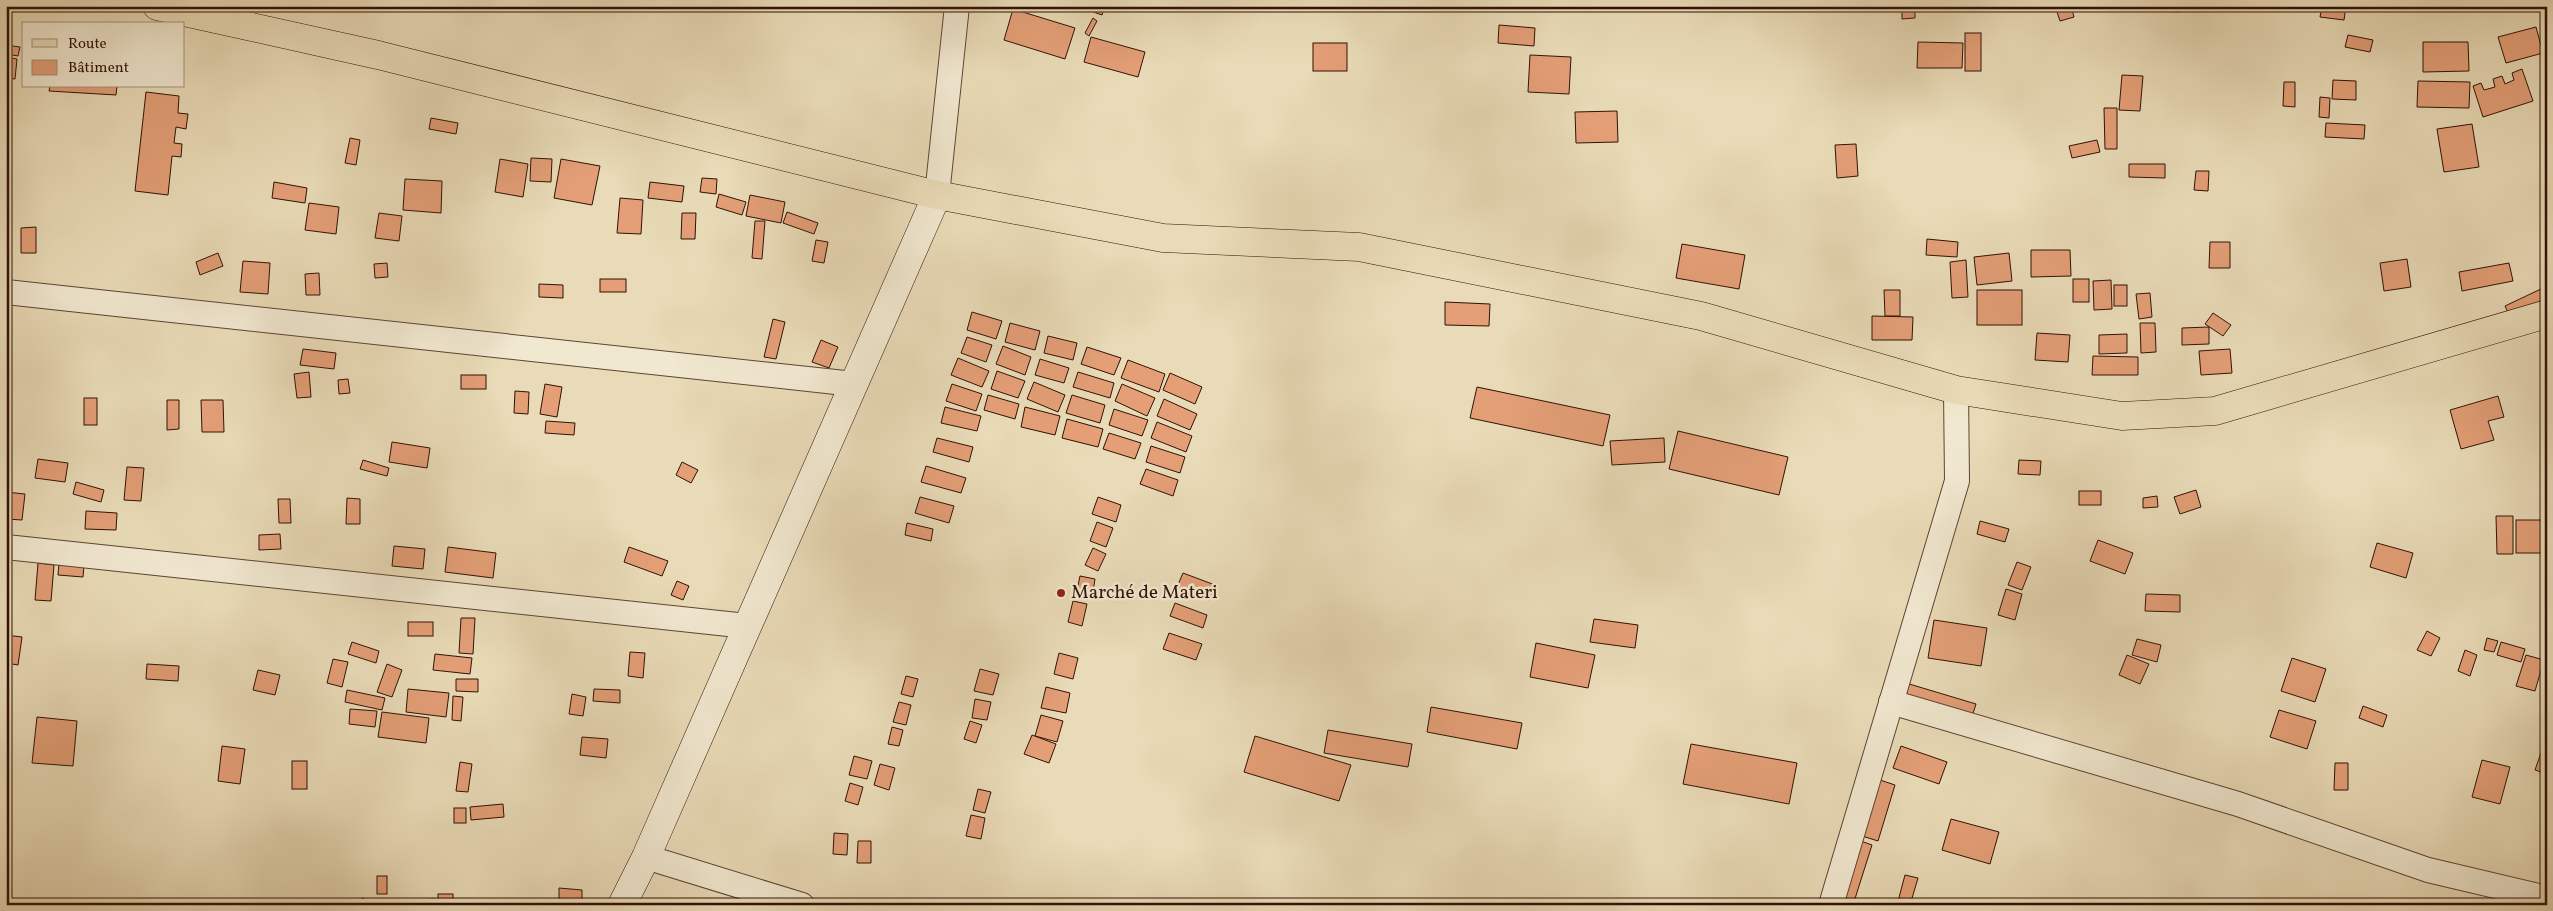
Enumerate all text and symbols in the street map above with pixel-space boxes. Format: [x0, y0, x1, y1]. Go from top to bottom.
legend [22, 22, 185, 88]
text: Route [68, 34, 107, 55]
text: Bâtiment [68, 58, 129, 79]
place label: Marché de Materi [1071, 580, 1218, 606]
marker: Marché de Materi [1055, 587, 1067, 599]

